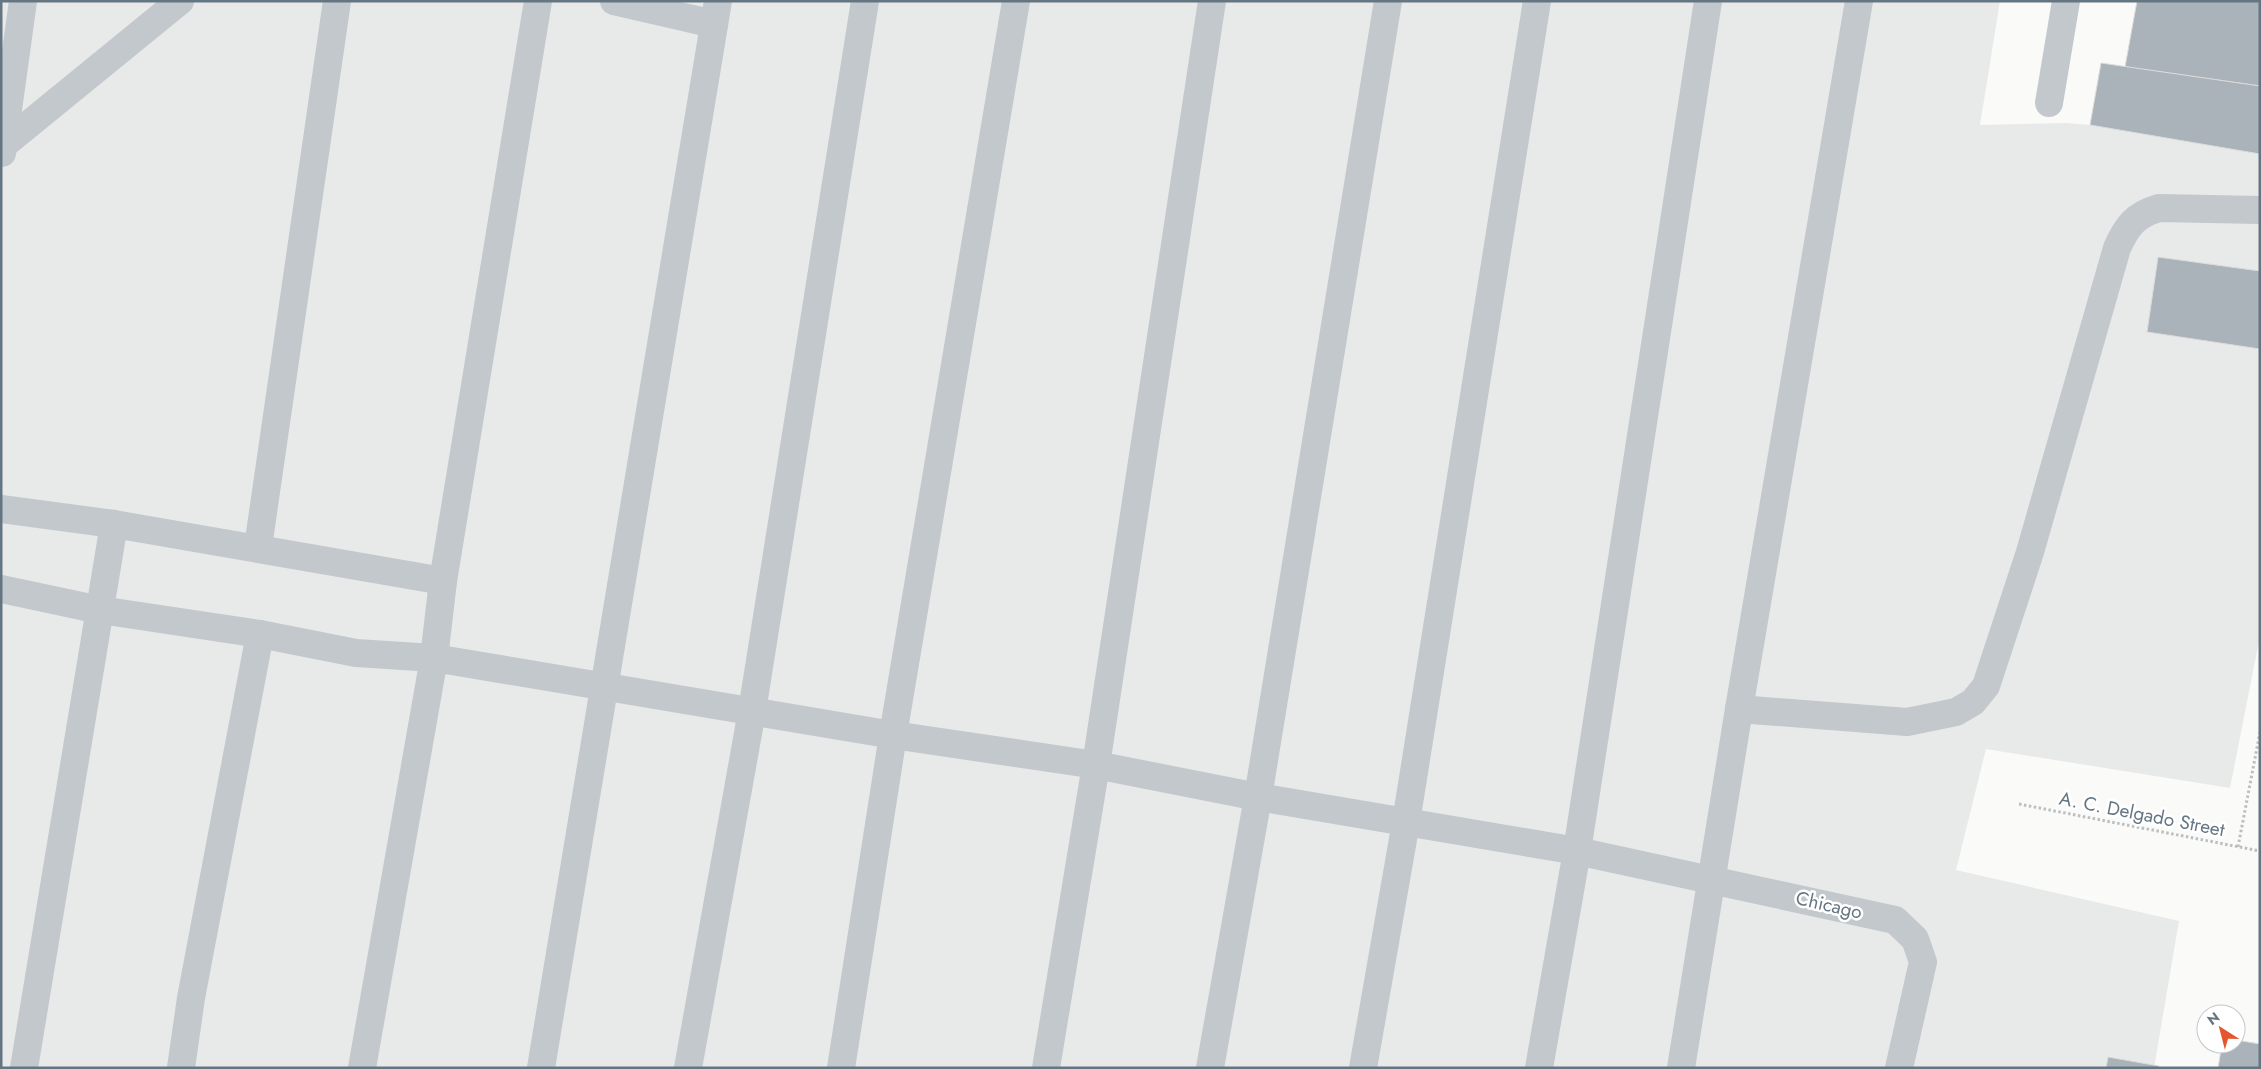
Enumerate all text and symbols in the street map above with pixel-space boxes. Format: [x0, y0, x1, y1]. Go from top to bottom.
street label: A. C. Delgado Street [2057, 785, 2227, 843]
street label: Chicago [1793, 884, 1865, 926]
north arrow [2196, 1004, 2246, 1054]
text: N [2203, 1007, 2224, 1030]

